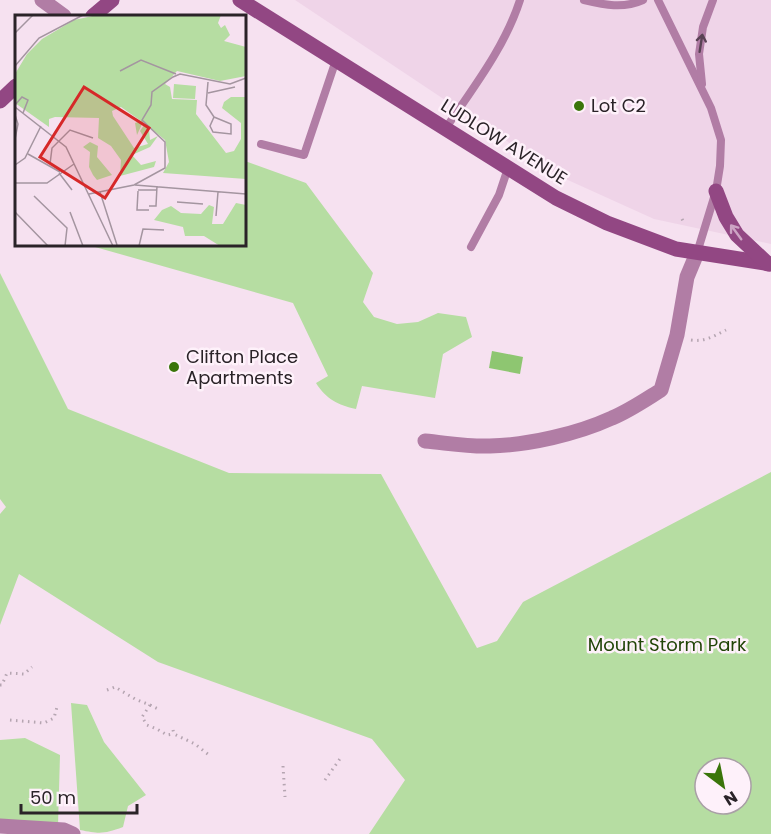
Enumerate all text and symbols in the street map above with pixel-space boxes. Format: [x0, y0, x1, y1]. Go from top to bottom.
inset map [15, 15, 246, 246]
one-way arrow [695, 34, 706, 54]
street label: LUDLOW AVENUE [436, 93, 572, 190]
place label: Lot C2 [591, 93, 646, 118]
marker: Lot C2 [572, 99, 586, 113]
one-way arrow [730, 224, 742, 240]
place label: Clifton Place Apartments [186, 344, 298, 390]
marker: Clifton Place Apartments [167, 360, 181, 374]
park label: Mount Storm Park [588, 632, 747, 657]
north arrow [693, 756, 753, 816]
scale bar [21, 777, 136, 815]
text: 50 m [30, 785, 76, 810]
text: N [719, 785, 742, 811]

